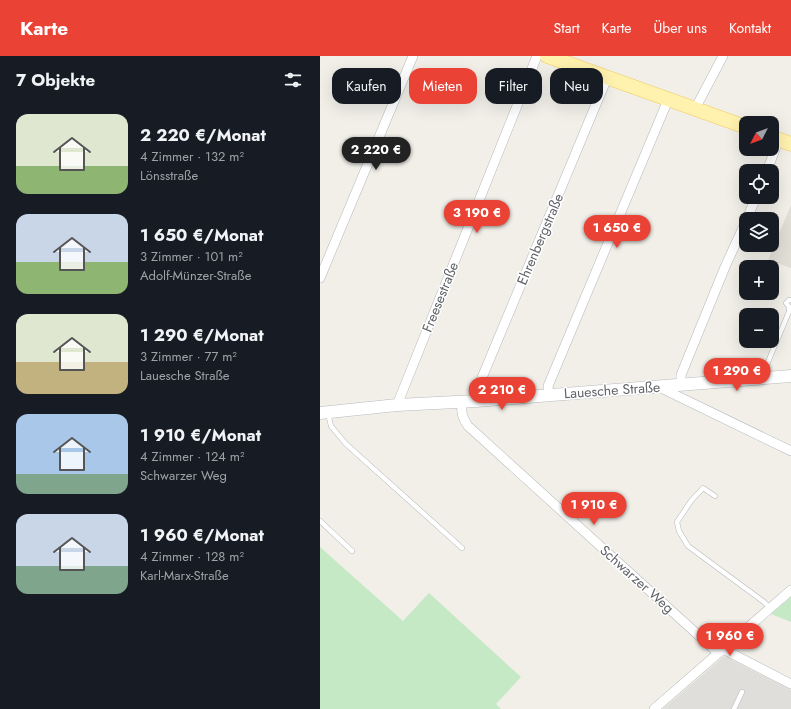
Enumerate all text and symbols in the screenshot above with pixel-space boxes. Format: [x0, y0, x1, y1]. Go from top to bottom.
text: Karte [20, 15, 68, 42]
text: Start [554, 18, 580, 38]
text: Karte [602, 18, 632, 38]
text: Über uns [654, 18, 707, 38]
text: Kontakt [729, 18, 771, 38]
text: 7 Objekte [16, 68, 95, 92]
chip: Kaufen [332, 68, 401, 104]
chip: Mieten [409, 68, 477, 104]
chip: Filter [485, 68, 542, 104]
chip: Neu [550, 68, 603, 104]
icon: filters [282, 69, 304, 91]
north arrow [739, 116, 779, 156]
map controls [739, 116, 779, 348]
text: 2 220 €/Monat [140, 123, 266, 147]
icon: home [48, 130, 96, 178]
pin: 2 220 € [339, 137, 413, 171]
text: 2 220 € [351, 140, 401, 159]
text: 4 Zimmer · 132 m² [140, 147, 244, 166]
button: locate [739, 164, 779, 204]
text: Lönsstraße [140, 166, 198, 185]
street label: Ehrenbergstraße [512, 190, 568, 288]
pin: 3 190 € [440, 200, 514, 234]
text: 3 190 € [453, 203, 501, 222]
button: layers [739, 212, 779, 252]
pin: 1 650 € [580, 215, 654, 249]
text: 1 650 € [593, 218, 641, 237]
text: 1 650 €/Monat [140, 223, 263, 247]
icon: home [48, 230, 96, 278]
text: 3 Zimmer · 101 m² [140, 247, 243, 266]
street label: Freesestraße [417, 259, 463, 335]
button: + [739, 260, 779, 300]
text: Adolf-Münzer-Straße [140, 266, 251, 285]
button: − [739, 308, 779, 348]
text: 1 290 €/Monat [140, 323, 264, 347]
icon: home [48, 330, 96, 378]
text: 3 Zimmer · 77 m² [140, 347, 237, 366]
pin: 1 290 € [700, 358, 774, 392]
text: 1 290 € [713, 361, 761, 380]
text: Lauesche Straße [140, 366, 230, 385]
pin: 2 210 € [465, 377, 539, 411]
street label: Lauesche Straße [563, 377, 661, 403]
text: 2 210 € [478, 380, 526, 399]
text: 1 910 €/Monat [140, 423, 261, 447]
icon: home [48, 430, 96, 478]
text: 4 Zimmer · 124 m² [140, 447, 244, 466]
text: Schwarzer Weg [140, 466, 227, 485]
pin: 1 910 € [557, 492, 631, 526]
text: 1 910 € [571, 495, 617, 514]
text: 1 960 €/Monat [140, 523, 264, 547]
icon: home [48, 530, 96, 578]
street label: Schwarzer Weg [596, 540, 678, 618]
text: 4 Zimmer · 128 m² [140, 547, 244, 566]
text: Karl-Marx-Straße [140, 566, 229, 585]
pin: 1 960 € [693, 623, 767, 657]
text: 1 960 € [706, 626, 754, 645]

